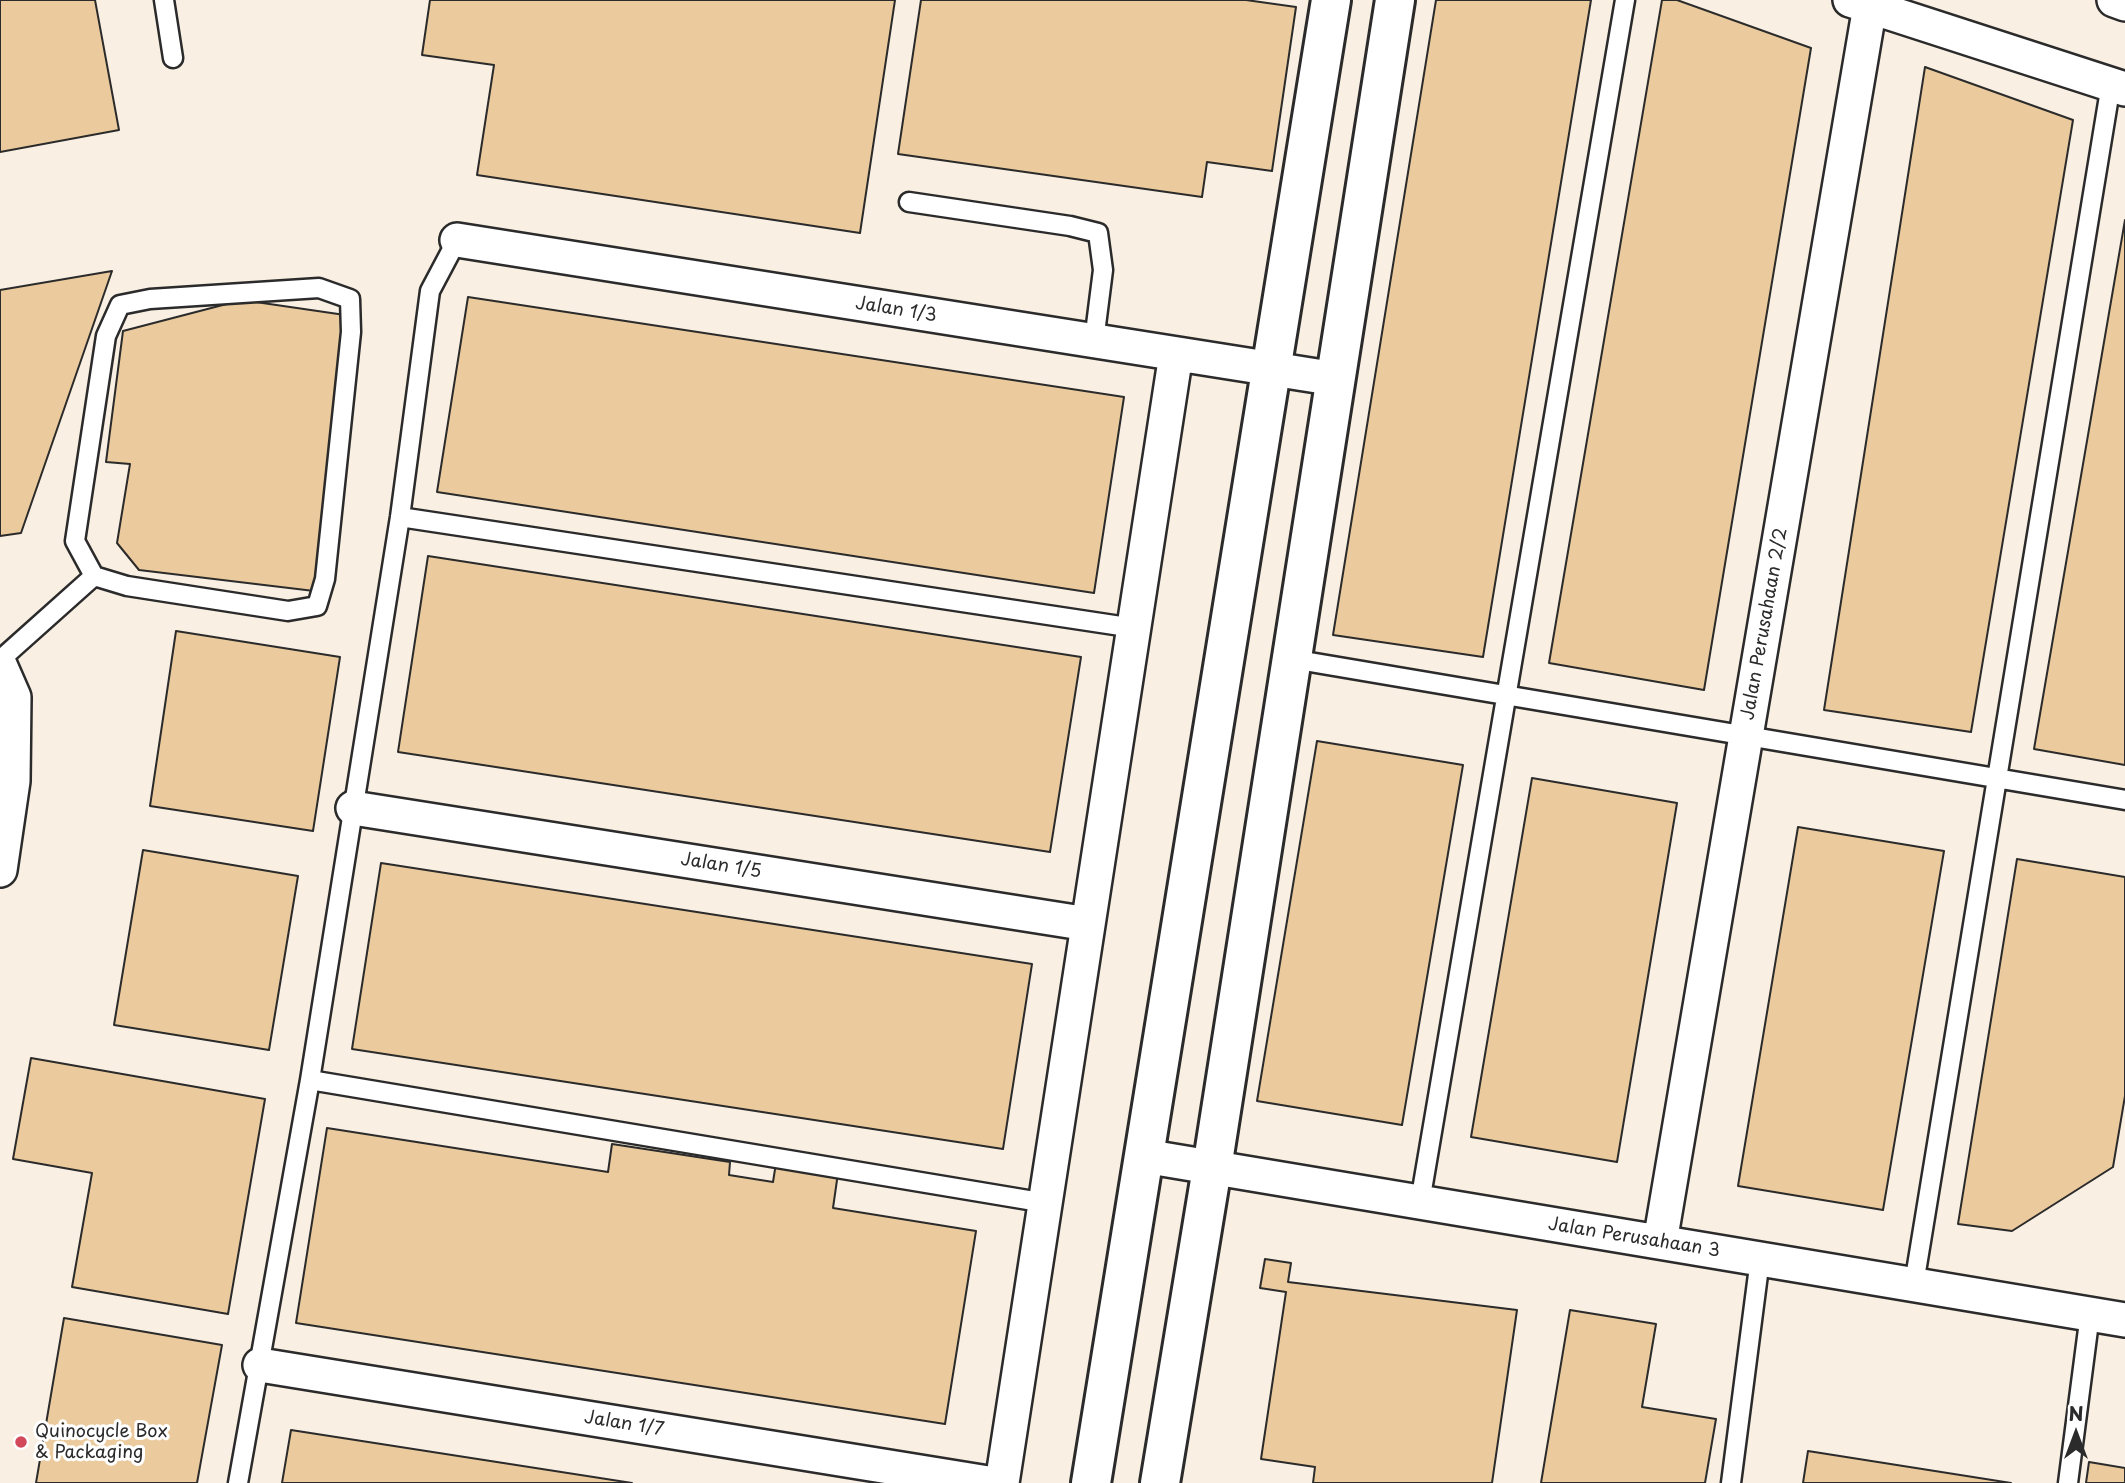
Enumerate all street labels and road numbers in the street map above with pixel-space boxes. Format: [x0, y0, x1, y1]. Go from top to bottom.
street label: Jalan 1/3 [854, 293, 938, 327]
street label: Jalan Perusahaan 2/2 [1737, 526, 1793, 722]
street label: Jalan 1/5 [679, 849, 763, 883]
street label: Jalan Perusahaan 3 [1546, 1214, 1722, 1262]
street label: Jalan 1/7 [582, 1407, 666, 1441]

